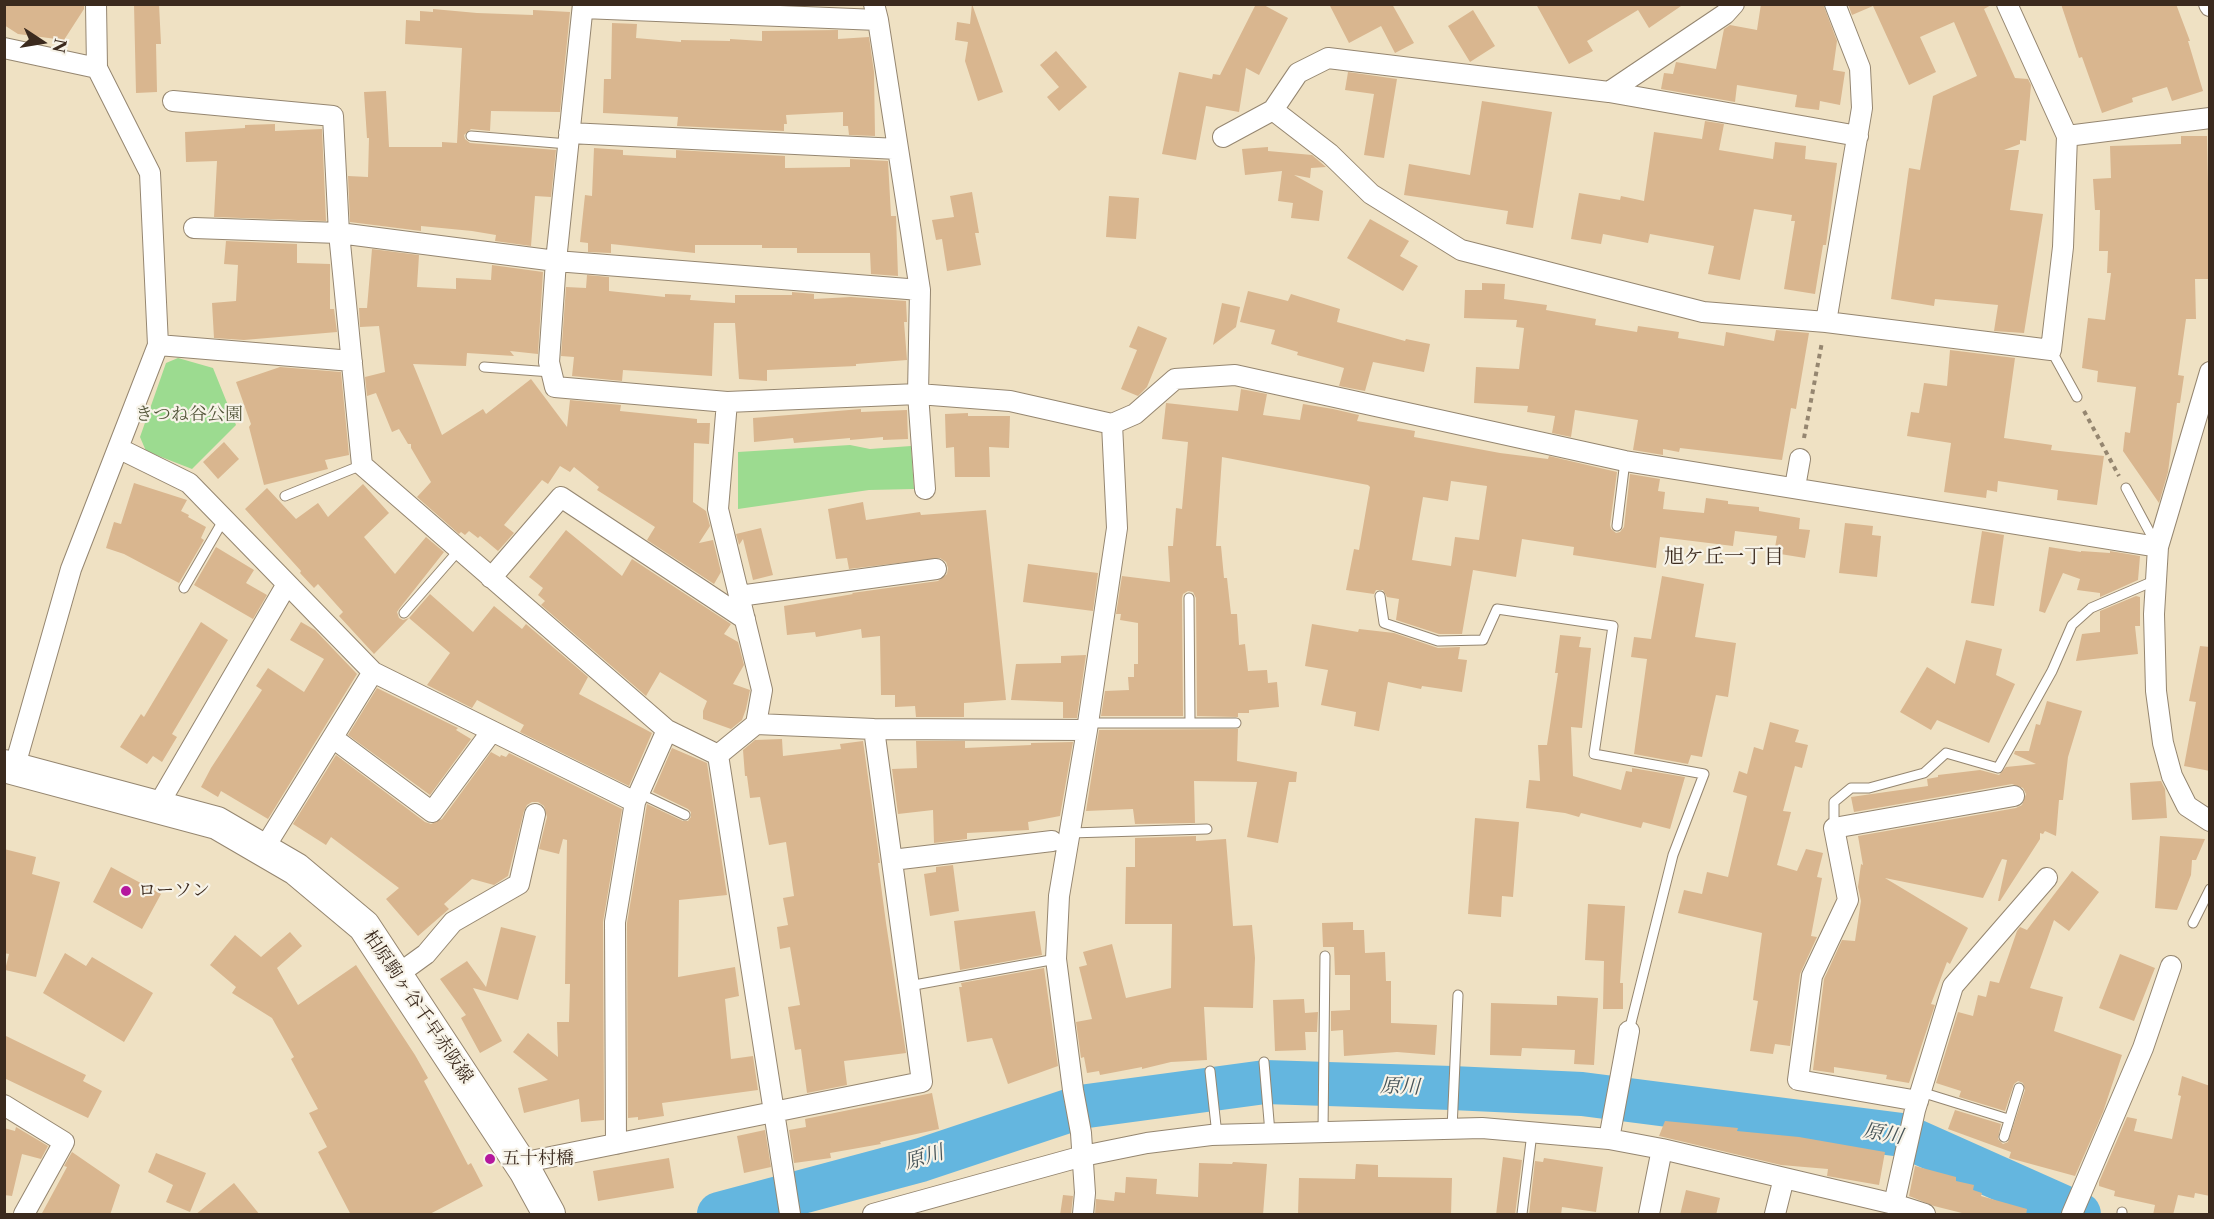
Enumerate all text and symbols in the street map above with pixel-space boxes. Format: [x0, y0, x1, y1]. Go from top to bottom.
north arrow [12, 12, 72, 72]
text: N [48, 37, 71, 55]
park label: きつね谷公園 [135, 404, 243, 426]
district label: 旭ケ丘一丁目 [1664, 545, 1784, 569]
place label: ローソン [138, 880, 210, 902]
marker: ローソン [119, 884, 133, 898]
street label: 柏原駒ヶ谷千早赤阪線 [359, 926, 477, 1088]
water label: 原川 [1380, 1074, 1420, 1100]
water label: 原川 [1861, 1119, 1905, 1149]
water label: 原川 [901, 1141, 947, 1175]
place label: 五十村橋 [502, 1148, 574, 1170]
marker: 五十村橋 [483, 1152, 497, 1166]

